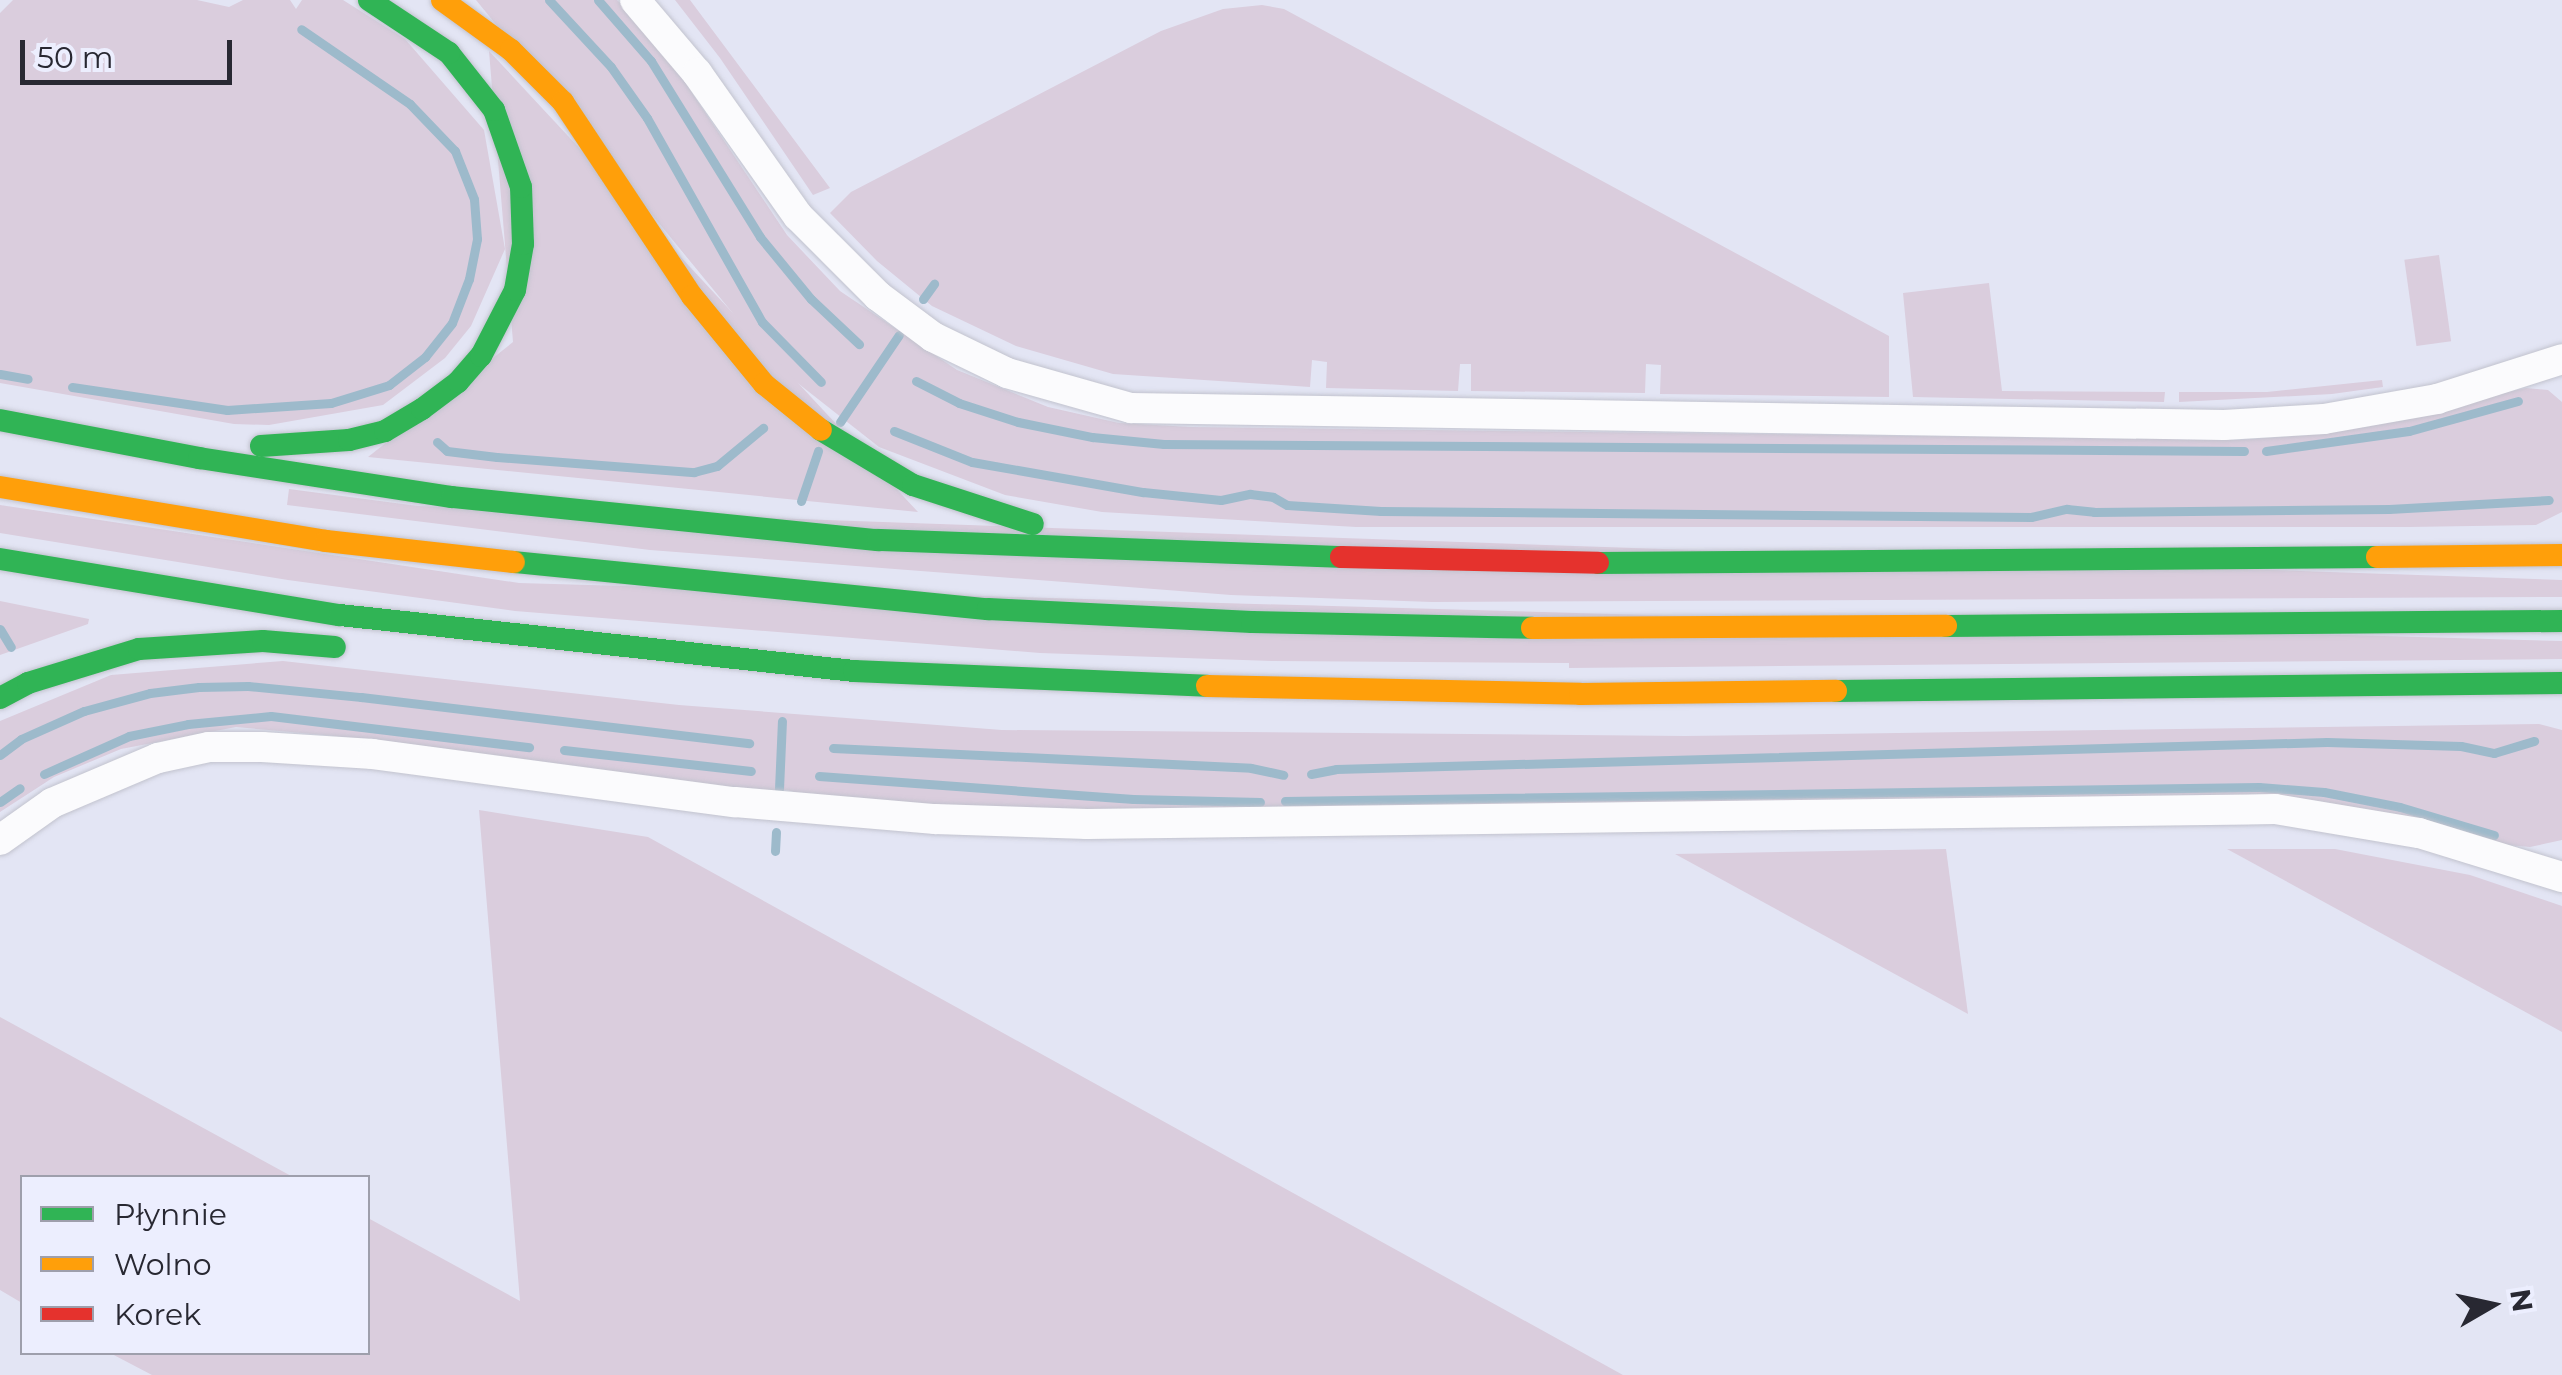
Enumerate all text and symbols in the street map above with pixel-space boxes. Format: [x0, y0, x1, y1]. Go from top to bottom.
scale bar [25, 20, 238, 82]
text: 50 m [37, 39, 114, 76]
legend [20, 1175, 370, 1355]
text: Płynnie [114, 1196, 227, 1233]
text: Wolno [114, 1246, 212, 1283]
north arrow [2442, 1255, 2542, 1355]
text: N [2503, 1286, 2540, 1314]
text: Korek [114, 1296, 201, 1333]

